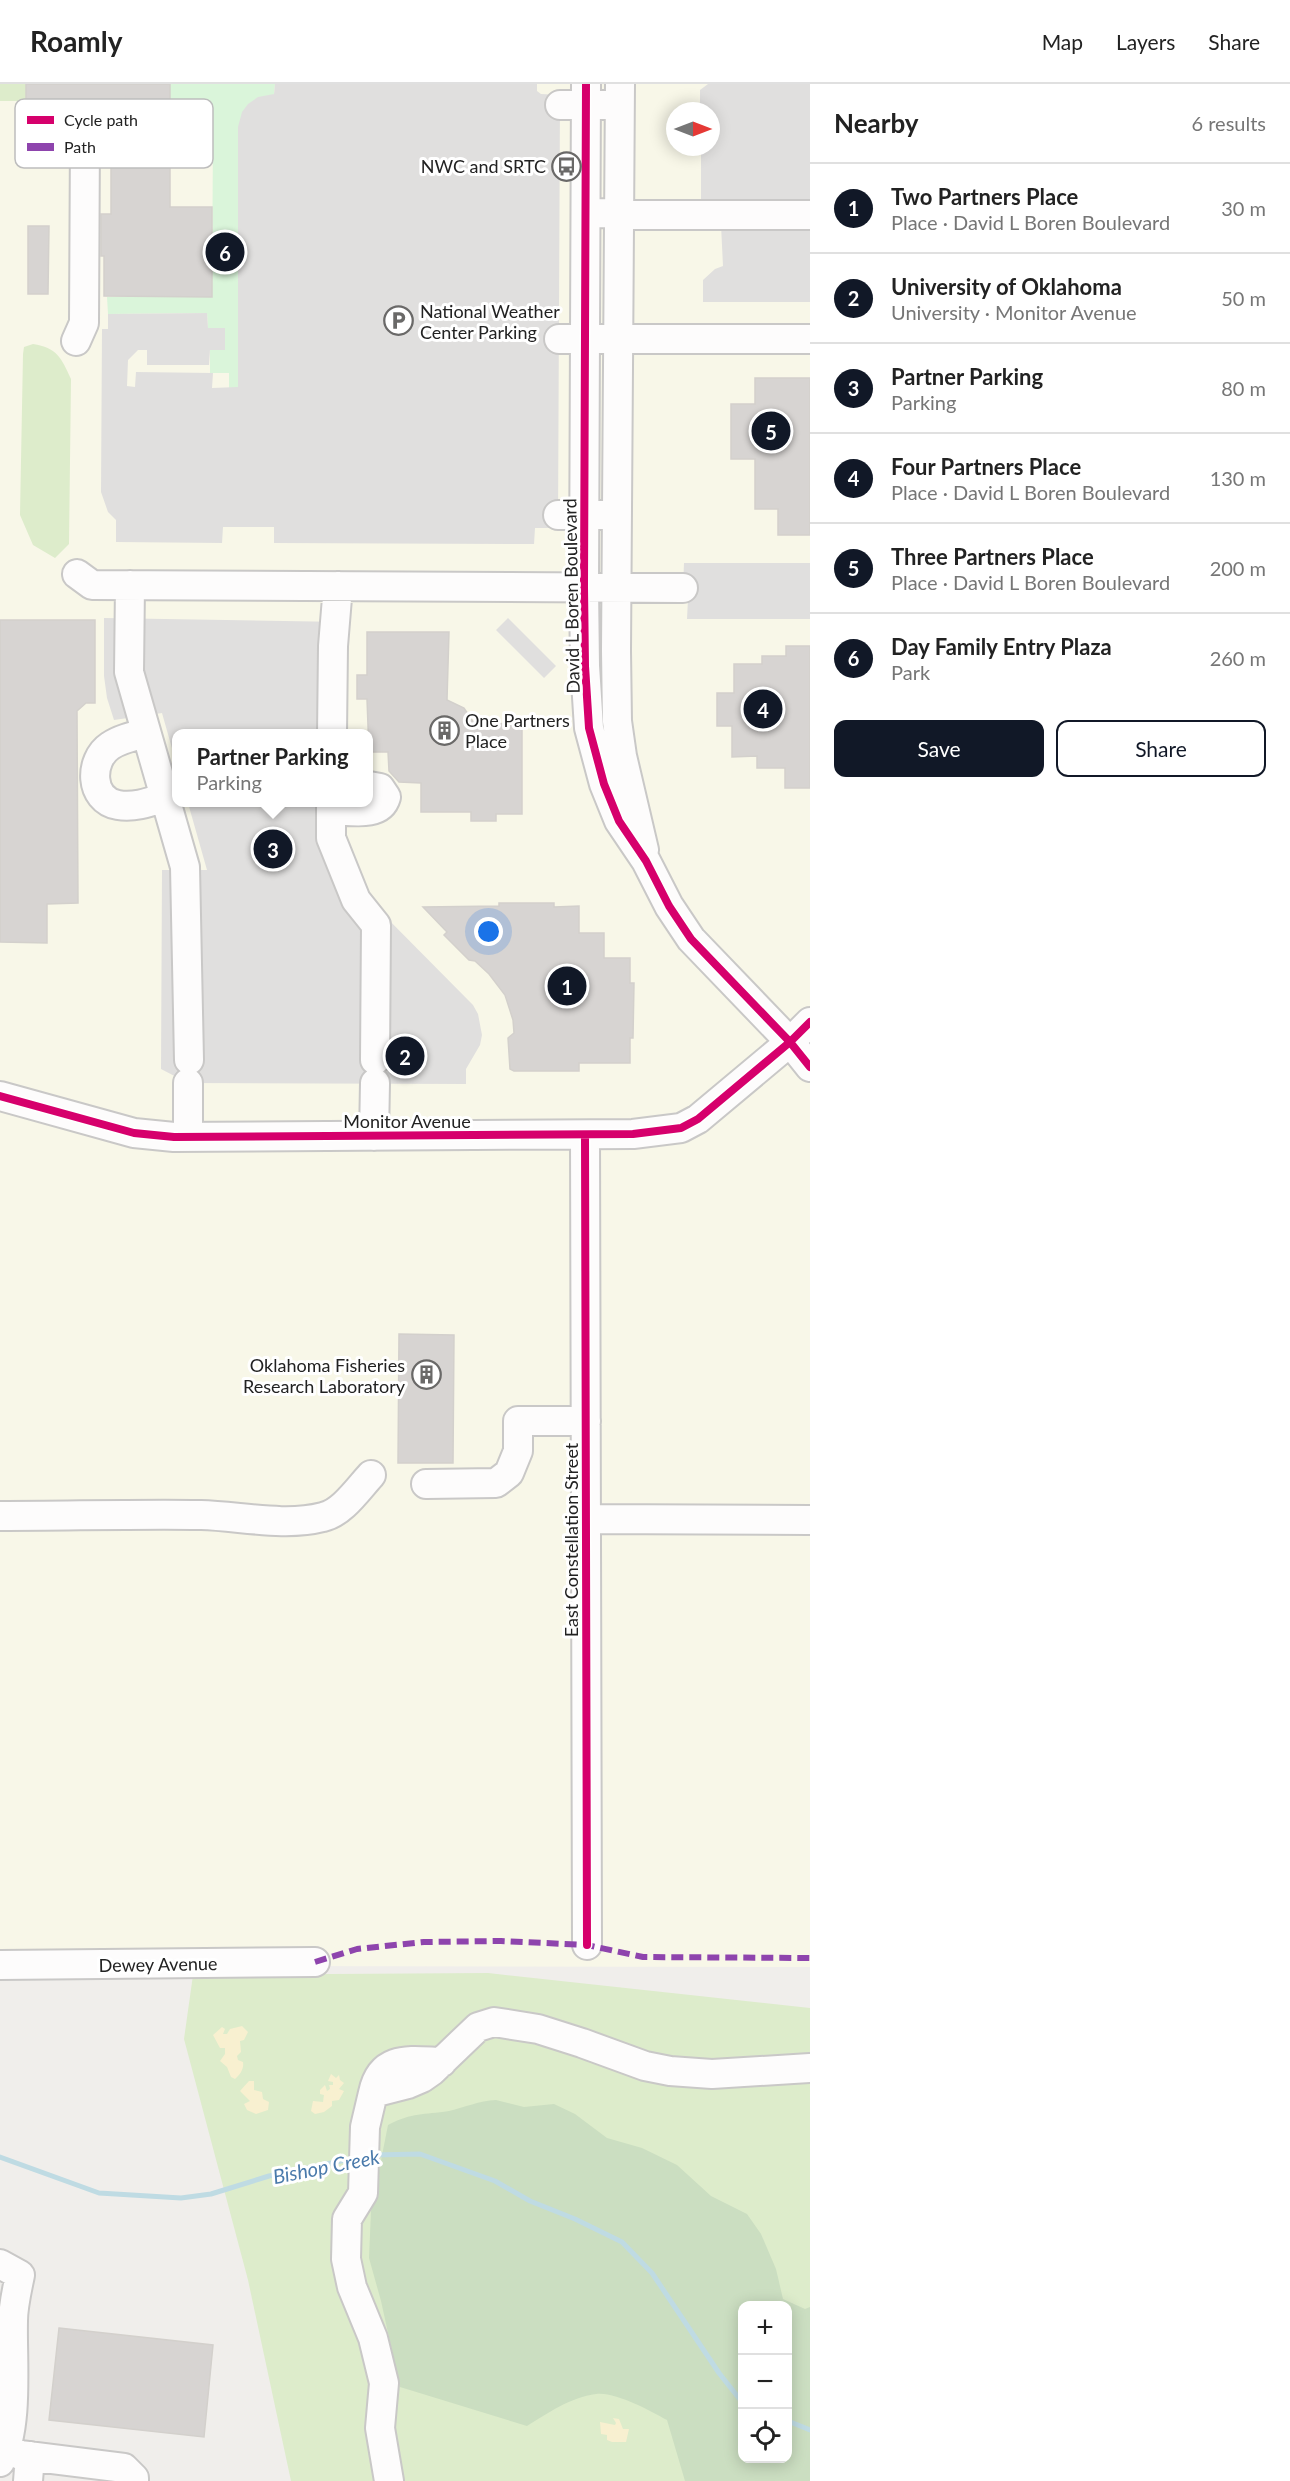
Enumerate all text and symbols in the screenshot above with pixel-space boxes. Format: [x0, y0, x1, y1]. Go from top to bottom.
text: Roamly [30, 24, 123, 58]
text: Map [1042, 29, 1083, 54]
text: Layers [1116, 29, 1175, 54]
text: Share [1208, 29, 1260, 54]
legend [15, 99, 213, 168]
north arrow [666, 102, 720, 156]
text: Nearby [834, 107, 919, 139]
text: Cycle path [64, 110, 138, 129]
text: 6 results [1191, 111, 1266, 135]
text: Path [64, 137, 96, 156]
bus stop icon: NWC and SRTC [551, 150, 583, 182]
place label: NWC and SRTC [421, 155, 546, 177]
text: Two Partners Place [891, 183, 1078, 210]
text: 1 [848, 196, 859, 220]
text: 30 m [1221, 196, 1266, 220]
text: Place · David L Boren Boulevard [891, 210, 1170, 234]
pin: 6 [206, 230, 244, 274]
text: University of Oklahoma [891, 273, 1122, 300]
text: 2 [848, 286, 859, 310]
text: 50 m [1221, 286, 1266, 310]
place label: National Weather Center Parking [420, 300, 560, 343]
text: University · Monitor Avenue [891, 300, 1137, 324]
parking icon: National Weather Center Parking [383, 305, 415, 337]
text: Partner Parking [891, 363, 1043, 390]
text: 3 [848, 376, 859, 400]
text: 80 m [1221, 376, 1266, 400]
text: Parking [891, 390, 956, 414]
pin: 5 [752, 408, 790, 454]
text: Four Partners Place [891, 453, 1081, 480]
text: 4 [848, 466, 859, 490]
text: 130 m [1210, 466, 1266, 490]
text: Place · David L Boren Boulevard [891, 480, 1170, 504]
street label: David L Boren Boulevard [558, 498, 584, 694]
text: Three Partners Place [891, 543, 1094, 570]
text: 5 [848, 556, 859, 580]
text: 200 m [1210, 556, 1266, 580]
text: Place · David L Boren Boulevard [891, 570, 1170, 594]
text: Day Family Entry Plaza [891, 633, 1112, 660]
text: 6 [848, 646, 859, 670]
text: 260 m [1210, 646, 1266, 670]
text: Park [891, 660, 930, 684]
pin: 4 [744, 686, 783, 732]
place label: One Partners Place [465, 709, 570, 752]
building icon: One Partners Place [428, 714, 460, 746]
button: Save [834, 720, 1044, 777]
button: Share [1056, 720, 1266, 777]
popup [172, 729, 373, 807]
text: Partner Parking [196, 743, 349, 770]
text: Parking [196, 770, 262, 794]
pin: 3 [254, 826, 292, 872]
your location [474, 917, 503, 946]
pin: 1 [548, 964, 586, 1008]
pin: 2 [386, 1034, 424, 1078]
street label: Monitor Avenue [343, 1110, 471, 1132]
place label: Oklahoma Fisheries Research Laboratory [243, 1354, 406, 1397]
building icon: Oklahoma Fisheries Research Laboratory [410, 1359, 442, 1391]
street label: East Constellation Street [560, 1442, 582, 1637]
street label: Dewey Avenue [98, 1952, 218, 1976]
water label: Bishop Creek [271, 2144, 382, 2188]
map controls [738, 2301, 792, 2463]
button: + [738, 2301, 792, 2355]
button: − [738, 2355, 792, 2409]
button: locate [738, 2409, 792, 2463]

